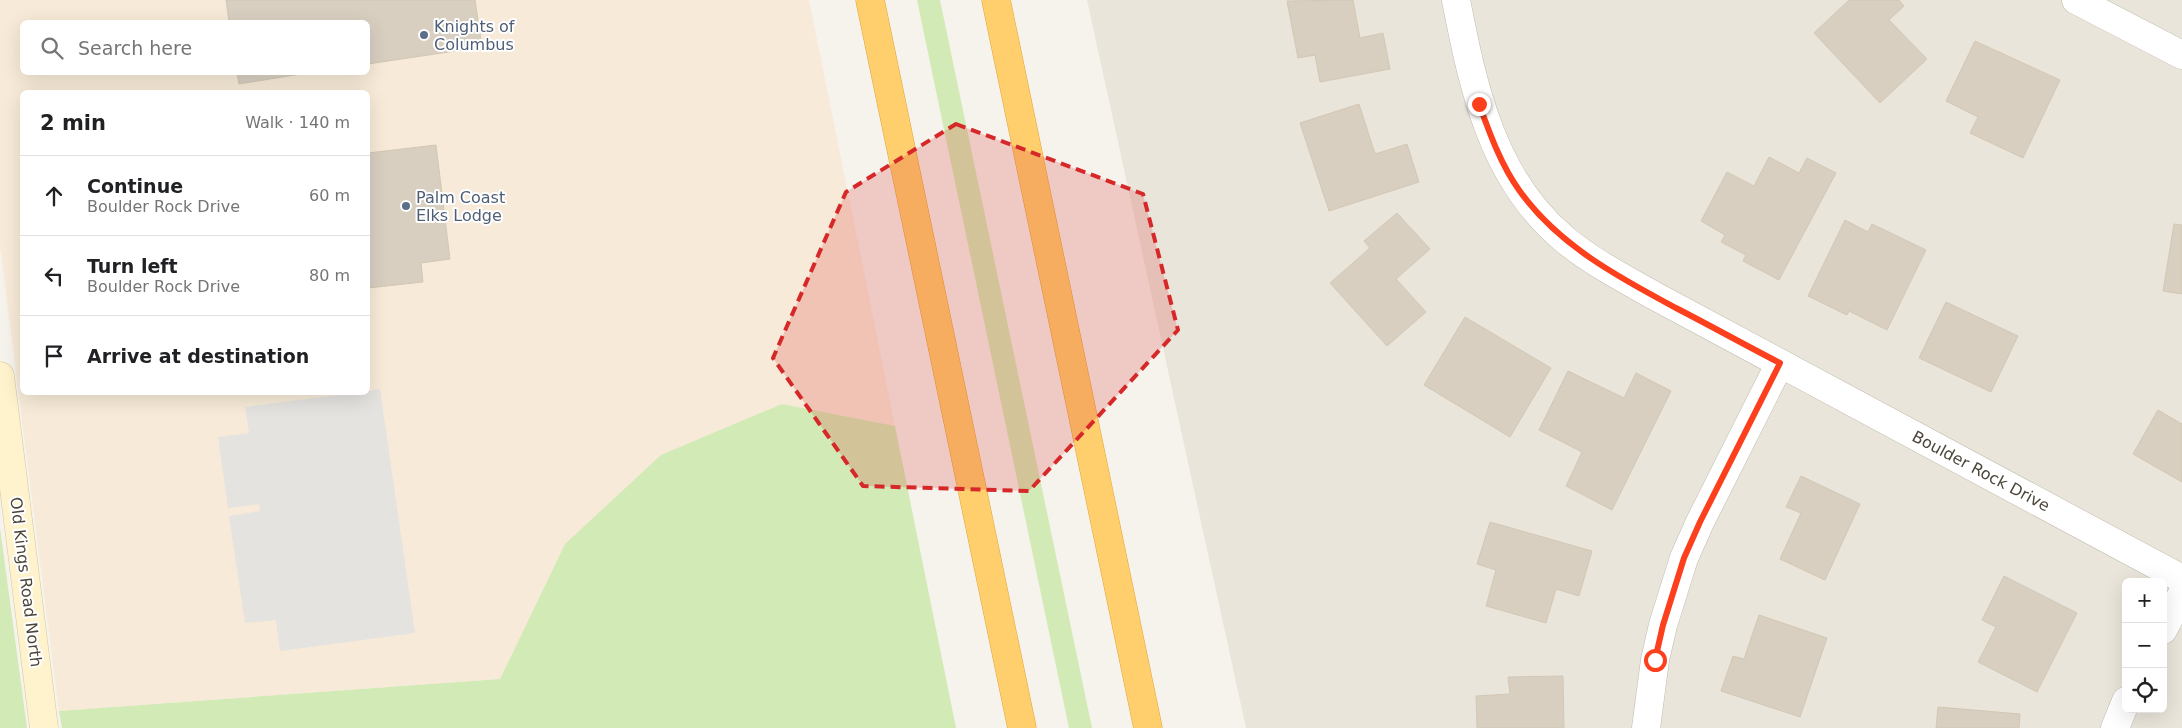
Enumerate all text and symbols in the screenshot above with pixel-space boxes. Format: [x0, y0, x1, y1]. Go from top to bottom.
place label: Knights of Columbus [434, 17, 515, 54]
search box [20, 20, 370, 75]
marker: Knights of Columbus [418, 29, 430, 41]
icon: search [38, 34, 66, 62]
text: Search here [78, 37, 192, 59]
route end [1468, 93, 1491, 116]
text: 2 min [40, 111, 106, 135]
text: Walk · 140 m [245, 113, 350, 132]
text: Continue [87, 175, 183, 197]
icon: ahead [40, 182, 68, 210]
text: 60 m [309, 186, 350, 205]
place label: Palm Coast Elks Lodge [416, 188, 505, 225]
text: Boulder Rock Drive [87, 197, 240, 216]
marker: Palm Coast Elks Lodge [400, 200, 412, 212]
text: Turn left [87, 255, 178, 277]
icon: left [40, 262, 68, 290]
text: 80 m [309, 266, 350, 285]
text: Boulder Rock Drive [87, 277, 240, 296]
icon: arrive [40, 342, 68, 370]
text: Arrive at destination [87, 345, 309, 367]
street label: Boulder Rock Drive [1909, 427, 2053, 515]
street label: Old Kings Road North [6, 496, 46, 668]
map controls [2122, 578, 2167, 713]
button: + [2122, 578, 2167, 623]
button: − [2122, 623, 2167, 668]
route start [1644, 649, 1667, 672]
button: locate [2122, 668, 2167, 713]

